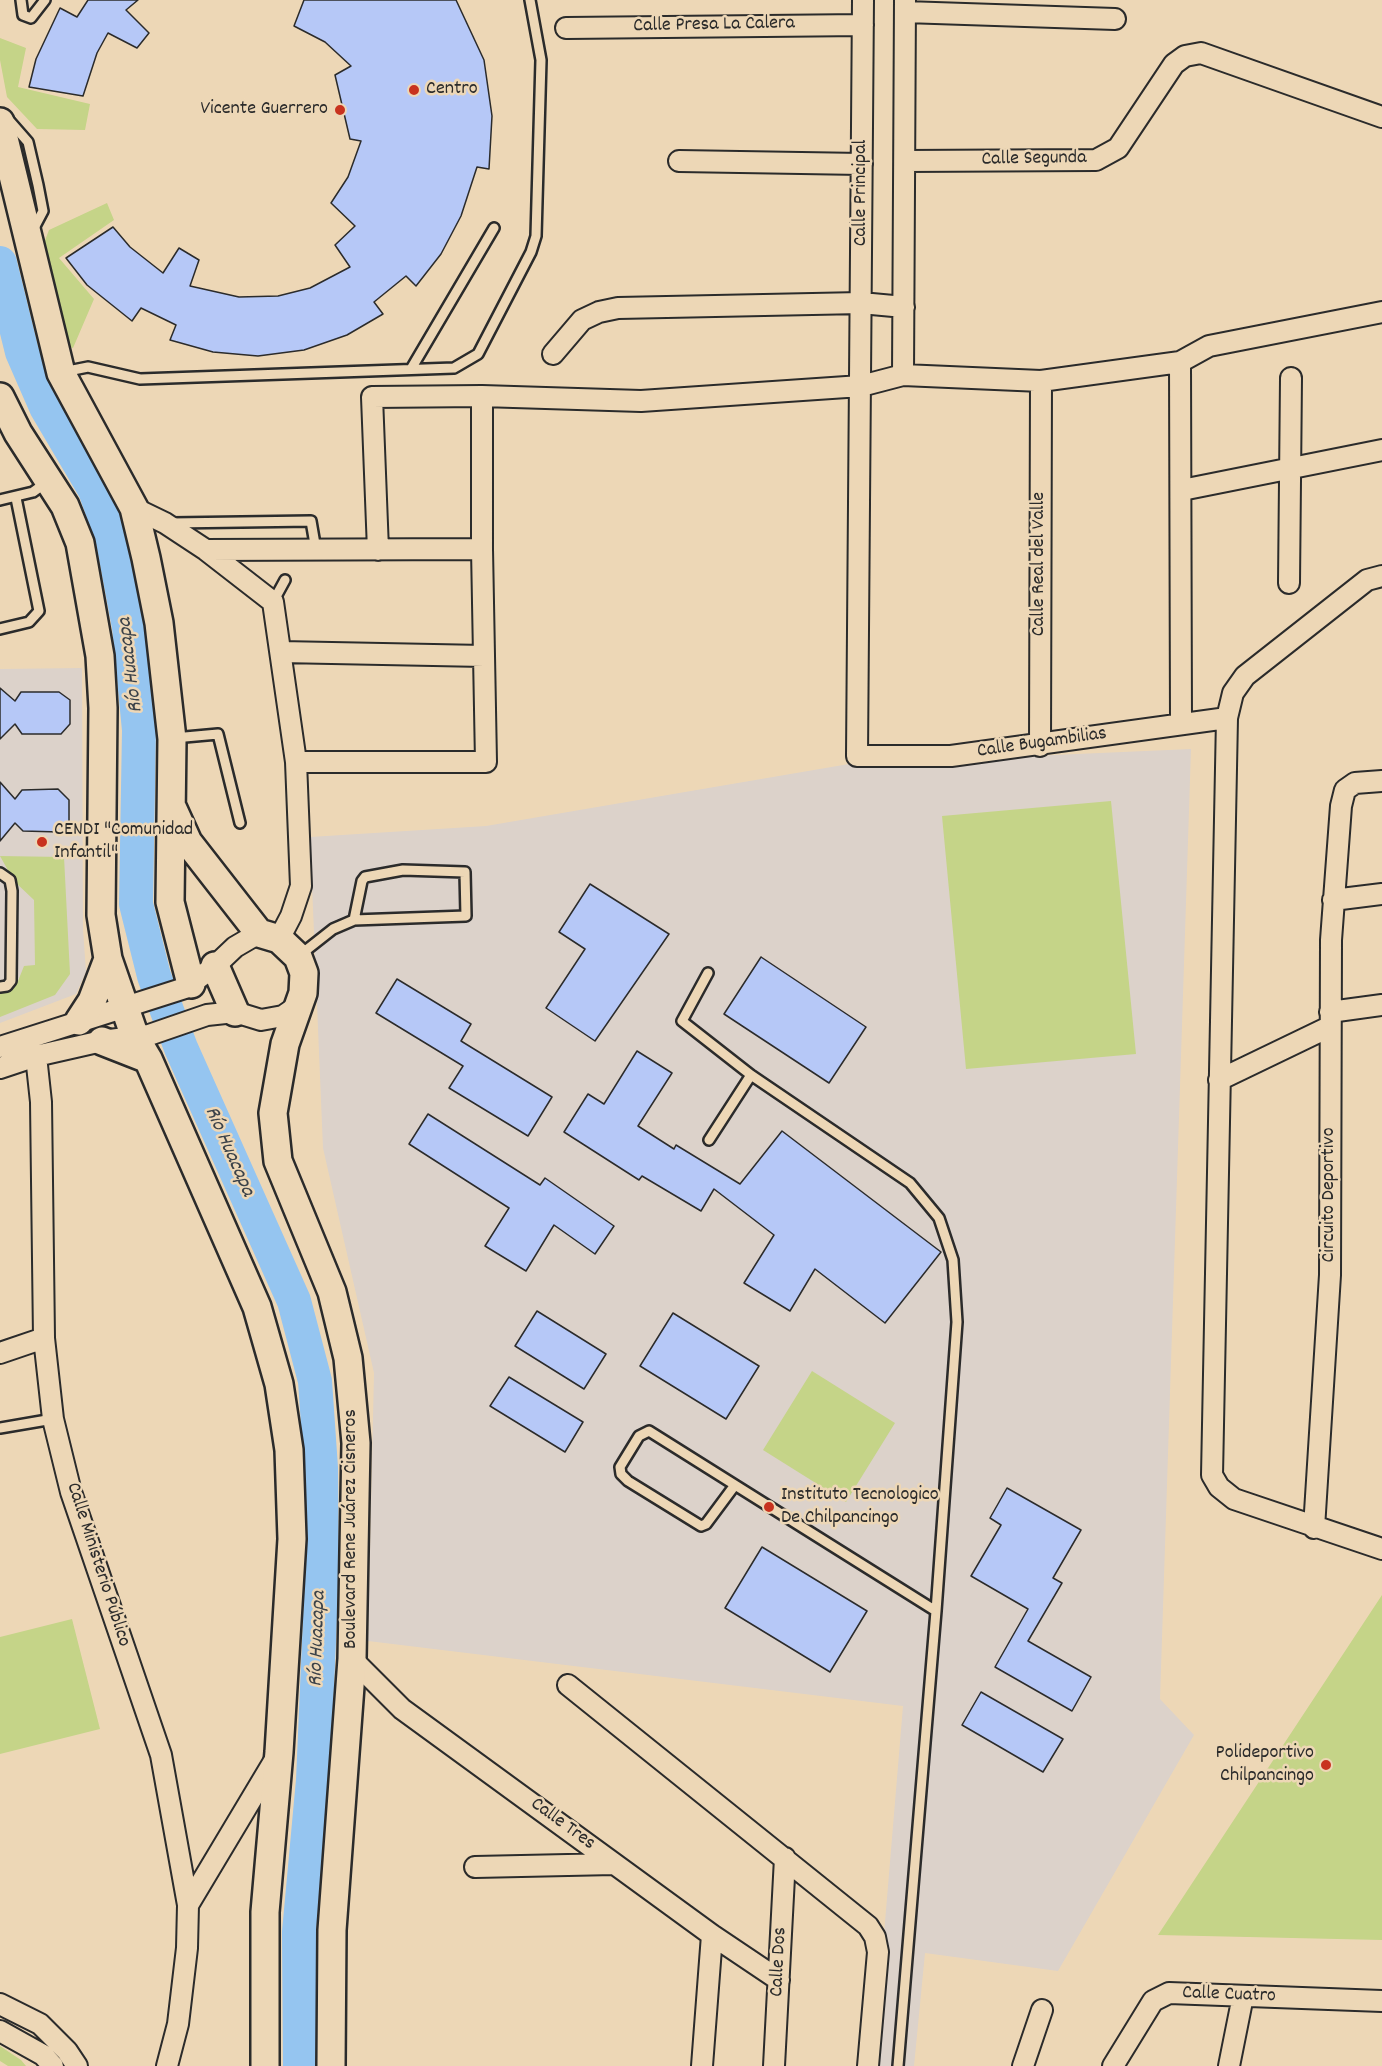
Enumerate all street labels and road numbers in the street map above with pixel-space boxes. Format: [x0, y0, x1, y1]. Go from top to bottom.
street label: Calle Presa La Calera [633, 13, 795, 39]
street label: Calle Principal [850, 140, 874, 246]
street label: Calle Segunda [981, 147, 1087, 173]
street label: Calle Real del Valle [1028, 492, 1052, 636]
street label: Calle Bugambilias [976, 723, 1108, 765]
street label: Circuito Deportivo [1318, 1127, 1342, 1263]
street label: Boulevard Rene Juárez Cisneros [340, 1409, 364, 1649]
street label: Calle Ministerio Público [59, 1480, 135, 1650]
street label: Calle Tres [525, 1793, 599, 1857]
street label: Calle Dos [766, 1927, 794, 1997]
street label: Calle Cuatro [1182, 1982, 1276, 2010]

